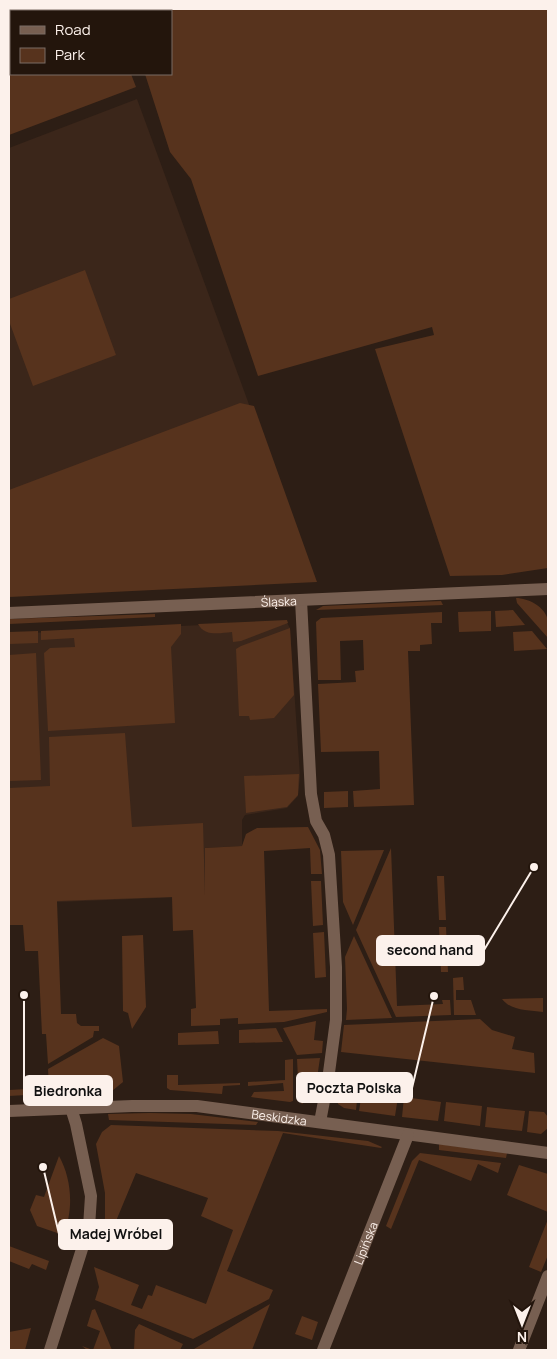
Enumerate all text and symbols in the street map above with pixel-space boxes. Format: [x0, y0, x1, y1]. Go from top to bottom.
legend [10, 10, 172, 75]
text: Road [55, 19, 91, 40]
text: Park [55, 44, 85, 65]
street label: Śląska [260, 592, 297, 610]
callout: second hand [377, 936, 484, 965]
text: second hand [387, 940, 473, 959]
callout: Poczta Polska [297, 1073, 412, 1102]
callout: Biedronka [24, 1076, 112, 1105]
text: Poczta Polska [307, 1078, 401, 1097]
text: Biedronka [34, 1081, 102, 1100]
street label: Beskidzka [251, 1105, 308, 1129]
street label: Lipińska [349, 1219, 381, 1267]
callout: Madej Wróbel [59, 1220, 172, 1249]
text: Madej Wróbel [70, 1224, 162, 1243]
north arrow [497, 1299, 547, 1349]
text: N [517, 1328, 527, 1347]

